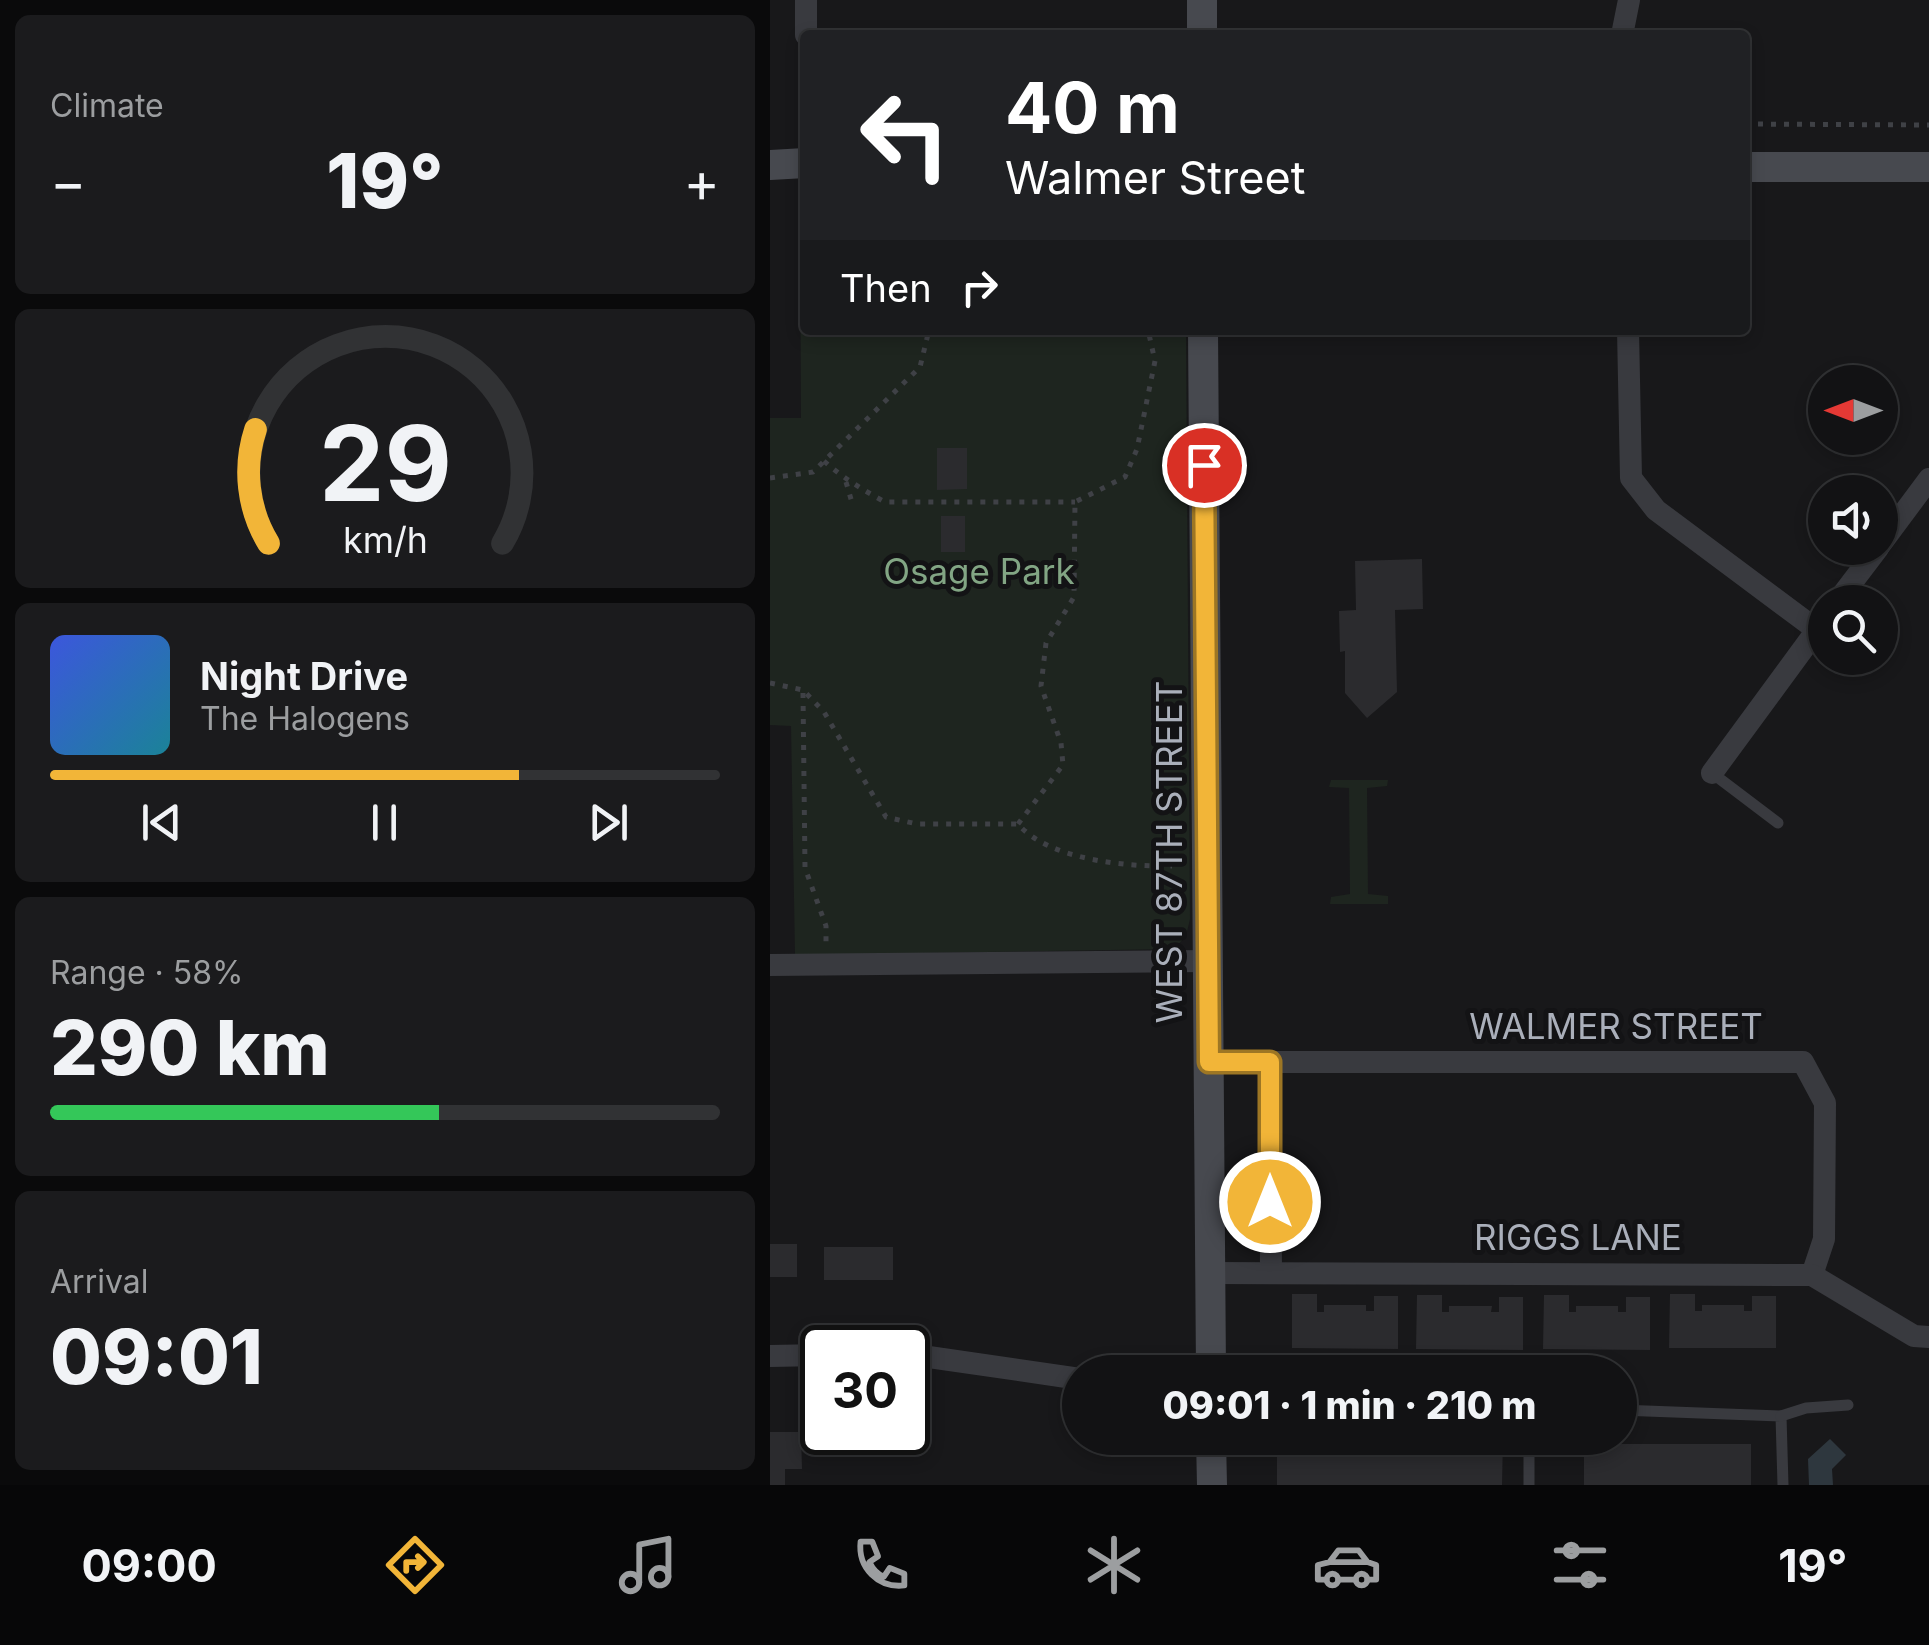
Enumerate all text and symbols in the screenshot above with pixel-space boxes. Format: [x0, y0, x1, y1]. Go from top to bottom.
text: 40 m [1005, 65, 1180, 150]
icon: left [840, 70, 970, 200]
text: Climate [50, 86, 164, 125]
text: 19° [326, 135, 444, 226]
text: − [50, 149, 86, 215]
text: + [684, 149, 720, 215]
text: Walmer Street [1005, 150, 1305, 205]
icon: right [952, 260, 1007, 315]
text: Then [840, 265, 932, 311]
north arrow [1808, 365, 1898, 455]
map controls [1808, 365, 1898, 675]
text: 29 [318, 400, 452, 526]
pin [1162, 423, 1247, 508]
icon: arrive [1177, 438, 1232, 493]
button: sound [1808, 475, 1898, 565]
text: km/h [343, 518, 427, 562]
park label: Osage Park [883, 550, 1075, 592]
button: search [1808, 585, 1898, 675]
text: Night Drive [200, 653, 408, 699]
street label: WEST 87TH STREET [1148, 681, 1190, 1023]
text: The Halogens [200, 699, 410, 738]
icon: previous [134, 795, 189, 850]
icon: pause [357, 795, 412, 850]
icon: next [581, 795, 636, 850]
text: Range · 58% [50, 953, 243, 992]
text: 290 km [50, 1002, 330, 1093]
street label: WALMER STREET [1469, 1005, 1763, 1047]
position arrow [1218, 1150, 1322, 1254]
street label: RIGGS LANE [1474, 1216, 1682, 1258]
text: Arrival [50, 1262, 148, 1301]
text: 09:01 [50, 1311, 263, 1402]
speed limit sign: 30 [800, 1325, 930, 1455]
text: 09:01 · 1 min · 210 m [1162, 1382, 1537, 1428]
icon: directions [380, 1530, 450, 1600]
icon: music [613, 1530, 683, 1600]
icon: phone [846, 1530, 916, 1600]
icon: climate [1079, 1530, 1149, 1600]
icon: car [1312, 1530, 1382, 1600]
icon: filters [1545, 1530, 1615, 1600]
text: 09:00 [82, 1538, 217, 1593]
text: 19° [1778, 1538, 1847, 1593]

